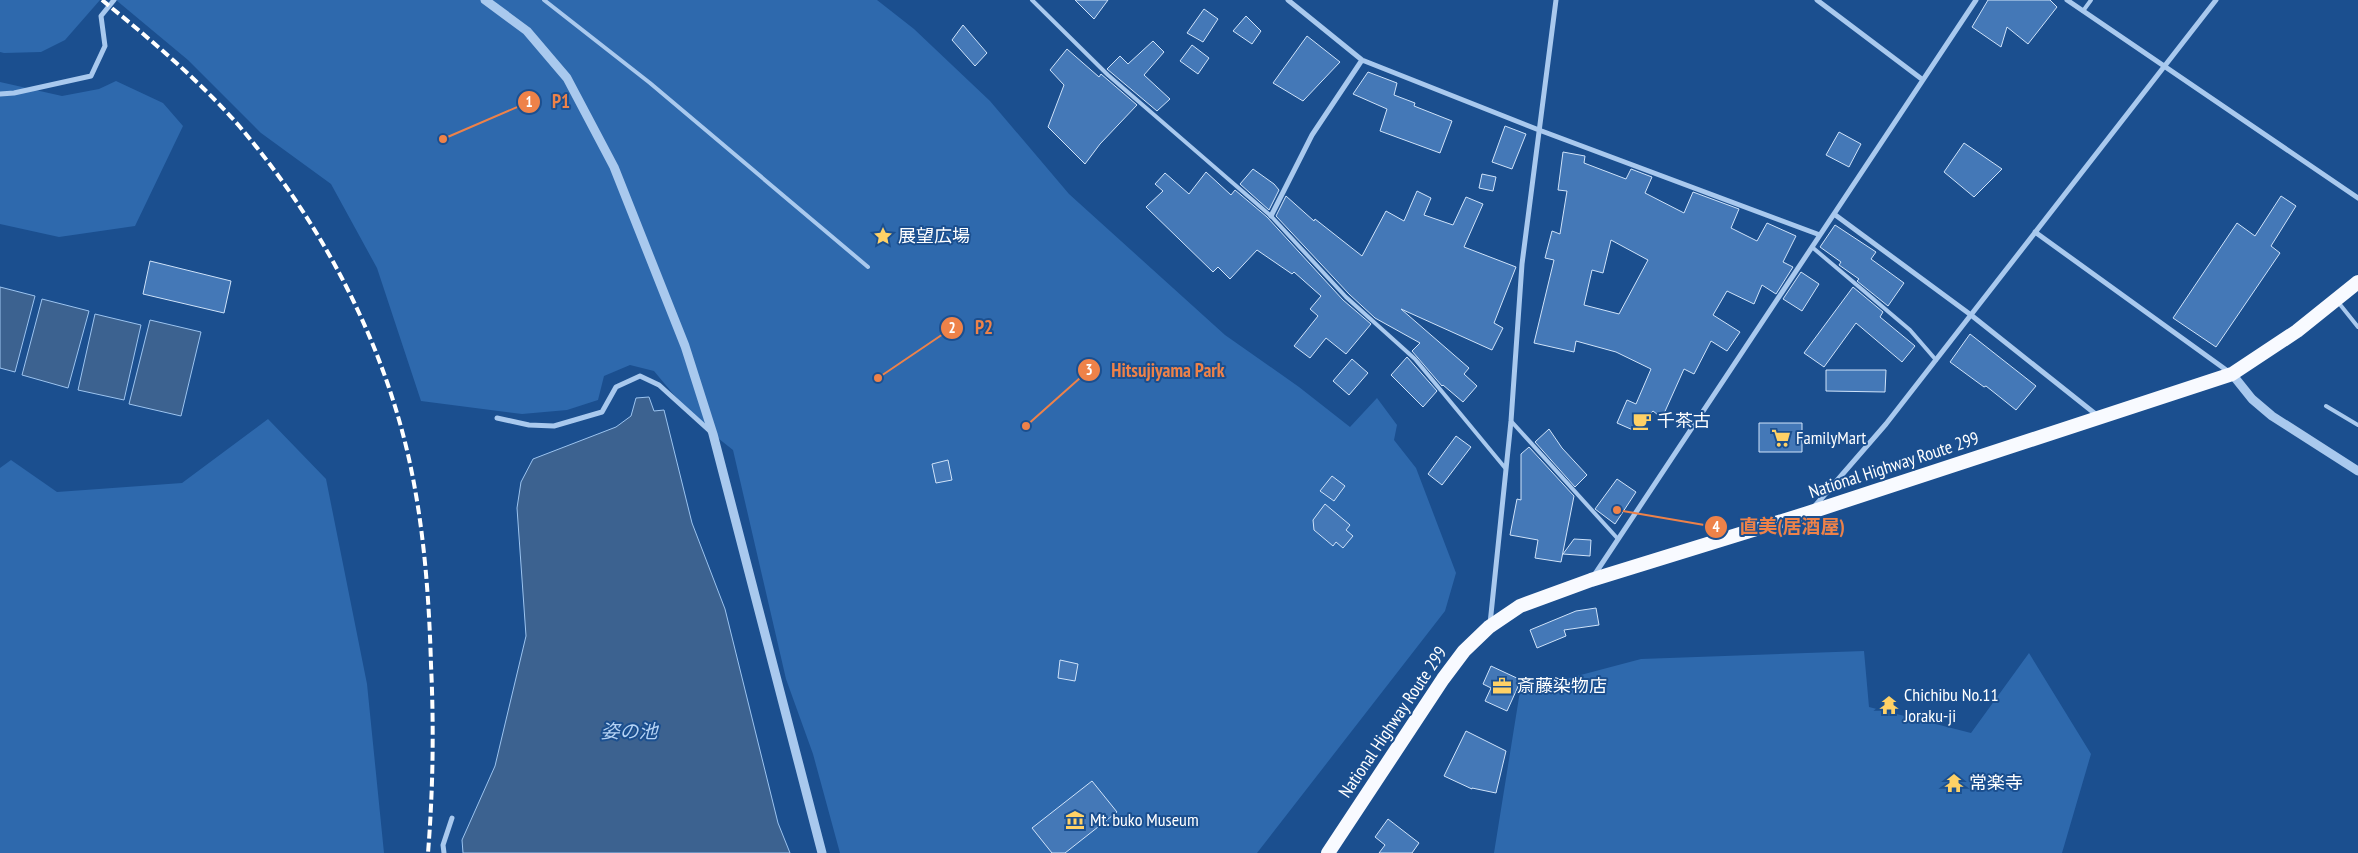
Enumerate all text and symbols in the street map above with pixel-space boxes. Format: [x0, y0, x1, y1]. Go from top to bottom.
callout: P1 [517, 85, 580, 119]
text: P1 [552, 89, 570, 113]
text: 1 [525, 92, 533, 111]
place label: 展望広場 [898, 224, 970, 247]
place icon: 展望広場 [872, 225, 894, 247]
callout: P2 [940, 311, 1003, 345]
text: P2 [975, 315, 993, 339]
text: 2 [948, 318, 956, 337]
callout: Hitsujiyama Park [1076, 353, 1235, 387]
text: Hitsujiyama Park [1111, 358, 1225, 382]
text: 3 [1085, 360, 1093, 379]
place label: 千茶古 [1657, 409, 1711, 432]
cafe icon: 千茶古 [1631, 410, 1653, 432]
place label: FamilyMart [1796, 426, 1866, 449]
street label: National Highway Route 299 [1806, 426, 1982, 503]
supermarket icon: FamilyMart [1770, 427, 1792, 449]
callout: 直美(居酒屋) [1704, 510, 1854, 544]
text: 直美(居酒屋) [1739, 514, 1845, 538]
text: 4 [1712, 517, 1720, 536]
street label: National Highway Route 299 [1333, 642, 1452, 802]
place label: 斎藤染物店 [1517, 674, 1607, 697]
office icon: 斎藤染物店 [1491, 675, 1513, 697]
place label: Chichibu No.11 Joraku-ji [1903, 683, 1999, 727]
temple icon: Chichibu No.11 Joraku-ji [1878, 694, 1900, 716]
water label: 姿の池 [600, 719, 659, 743]
place label: 常楽寺 [1969, 771, 2023, 794]
temple icon: 常楽寺 [1943, 772, 1965, 794]
place label: Mt. buko Museum [1090, 808, 1199, 831]
museum icon: Mt. buko Museum [1064, 809, 1086, 831]

